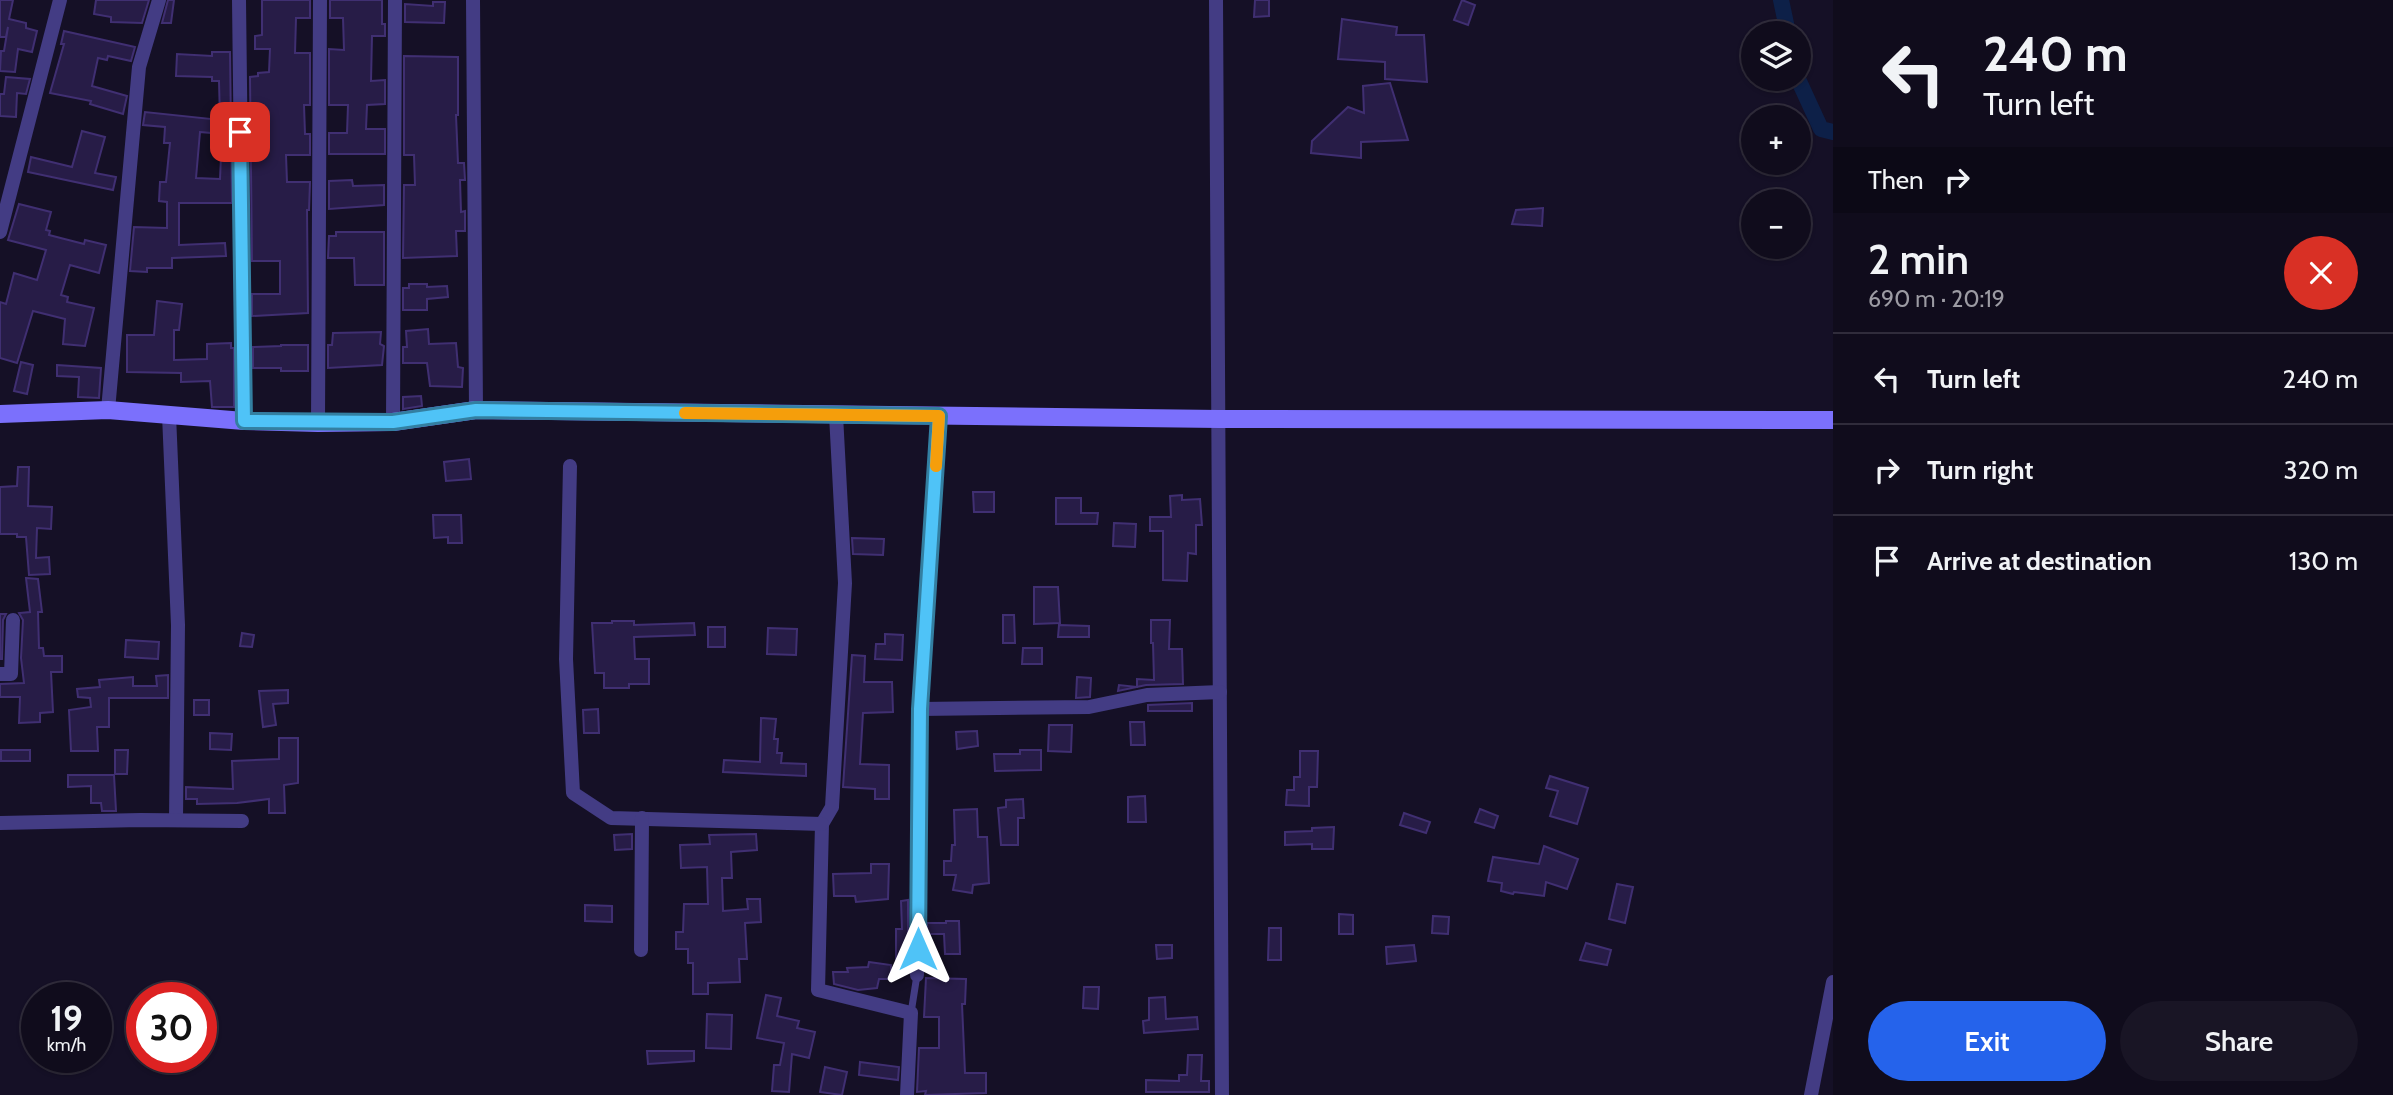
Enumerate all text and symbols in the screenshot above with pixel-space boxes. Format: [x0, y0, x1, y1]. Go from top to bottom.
map controls [1741, 21, 1811, 259]
button: layers [1741, 21, 1811, 91]
text: 240 m [1983, 24, 2128, 83]
icon: left [1868, 28, 1959, 119]
text: Turn left [1983, 84, 2094, 123]
pin [210, 102, 270, 162]
button: + [1741, 105, 1811, 175]
icon: arrive [221, 113, 259, 151]
icon: right [1938, 161, 1976, 199]
text: Then [1868, 164, 1924, 196]
button: − [1741, 189, 1811, 259]
text: 2 min [1868, 233, 1969, 285]
button: close [2284, 236, 2358, 310]
text: 690 m · 20:19 [1868, 285, 2005, 313]
icon: left [1868, 360, 1906, 398]
text: Turn left [1927, 363, 2020, 395]
text: 240 m [2283, 363, 2358, 395]
icon: right [1868, 451, 1906, 489]
text: Turn right [1927, 454, 2033, 486]
text: 320 m [2284, 454, 2358, 486]
icon: arrive [1868, 542, 1906, 580]
text: Arrive at destination [1927, 545, 2152, 577]
text: 130 m [2289, 545, 2358, 577]
position arrow [881, 912, 955, 986]
speed limit sign: 30 [126, 982, 217, 1073]
text: 19 [50, 997, 83, 1040]
button: Exit [1868, 1001, 2106, 1081]
button: Share [2120, 1001, 2358, 1081]
text: km/h [47, 1034, 86, 1056]

